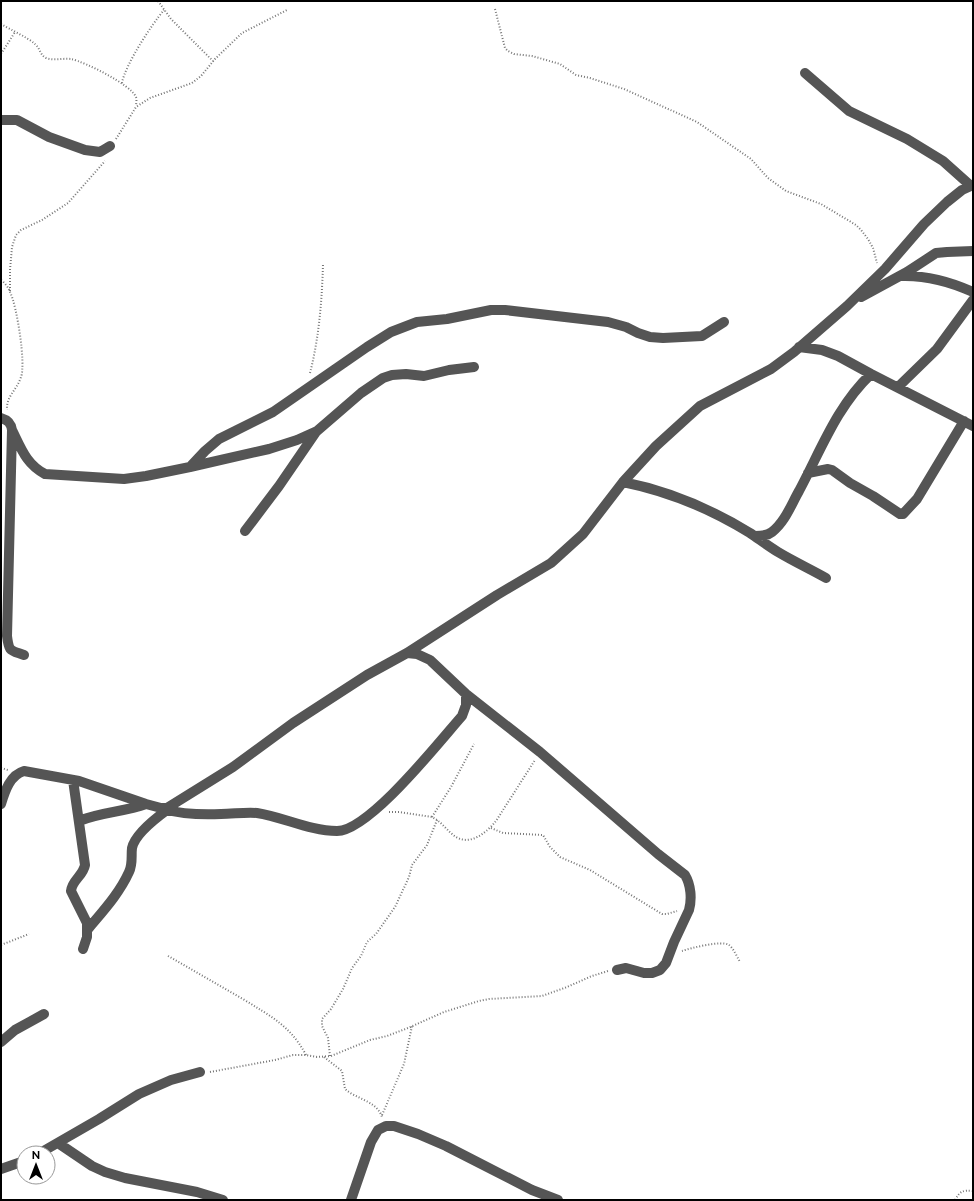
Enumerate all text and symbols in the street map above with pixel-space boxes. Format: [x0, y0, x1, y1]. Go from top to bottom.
north arrow [16, 1145, 56, 1185]
text: N [32, 1149, 40, 1162]

